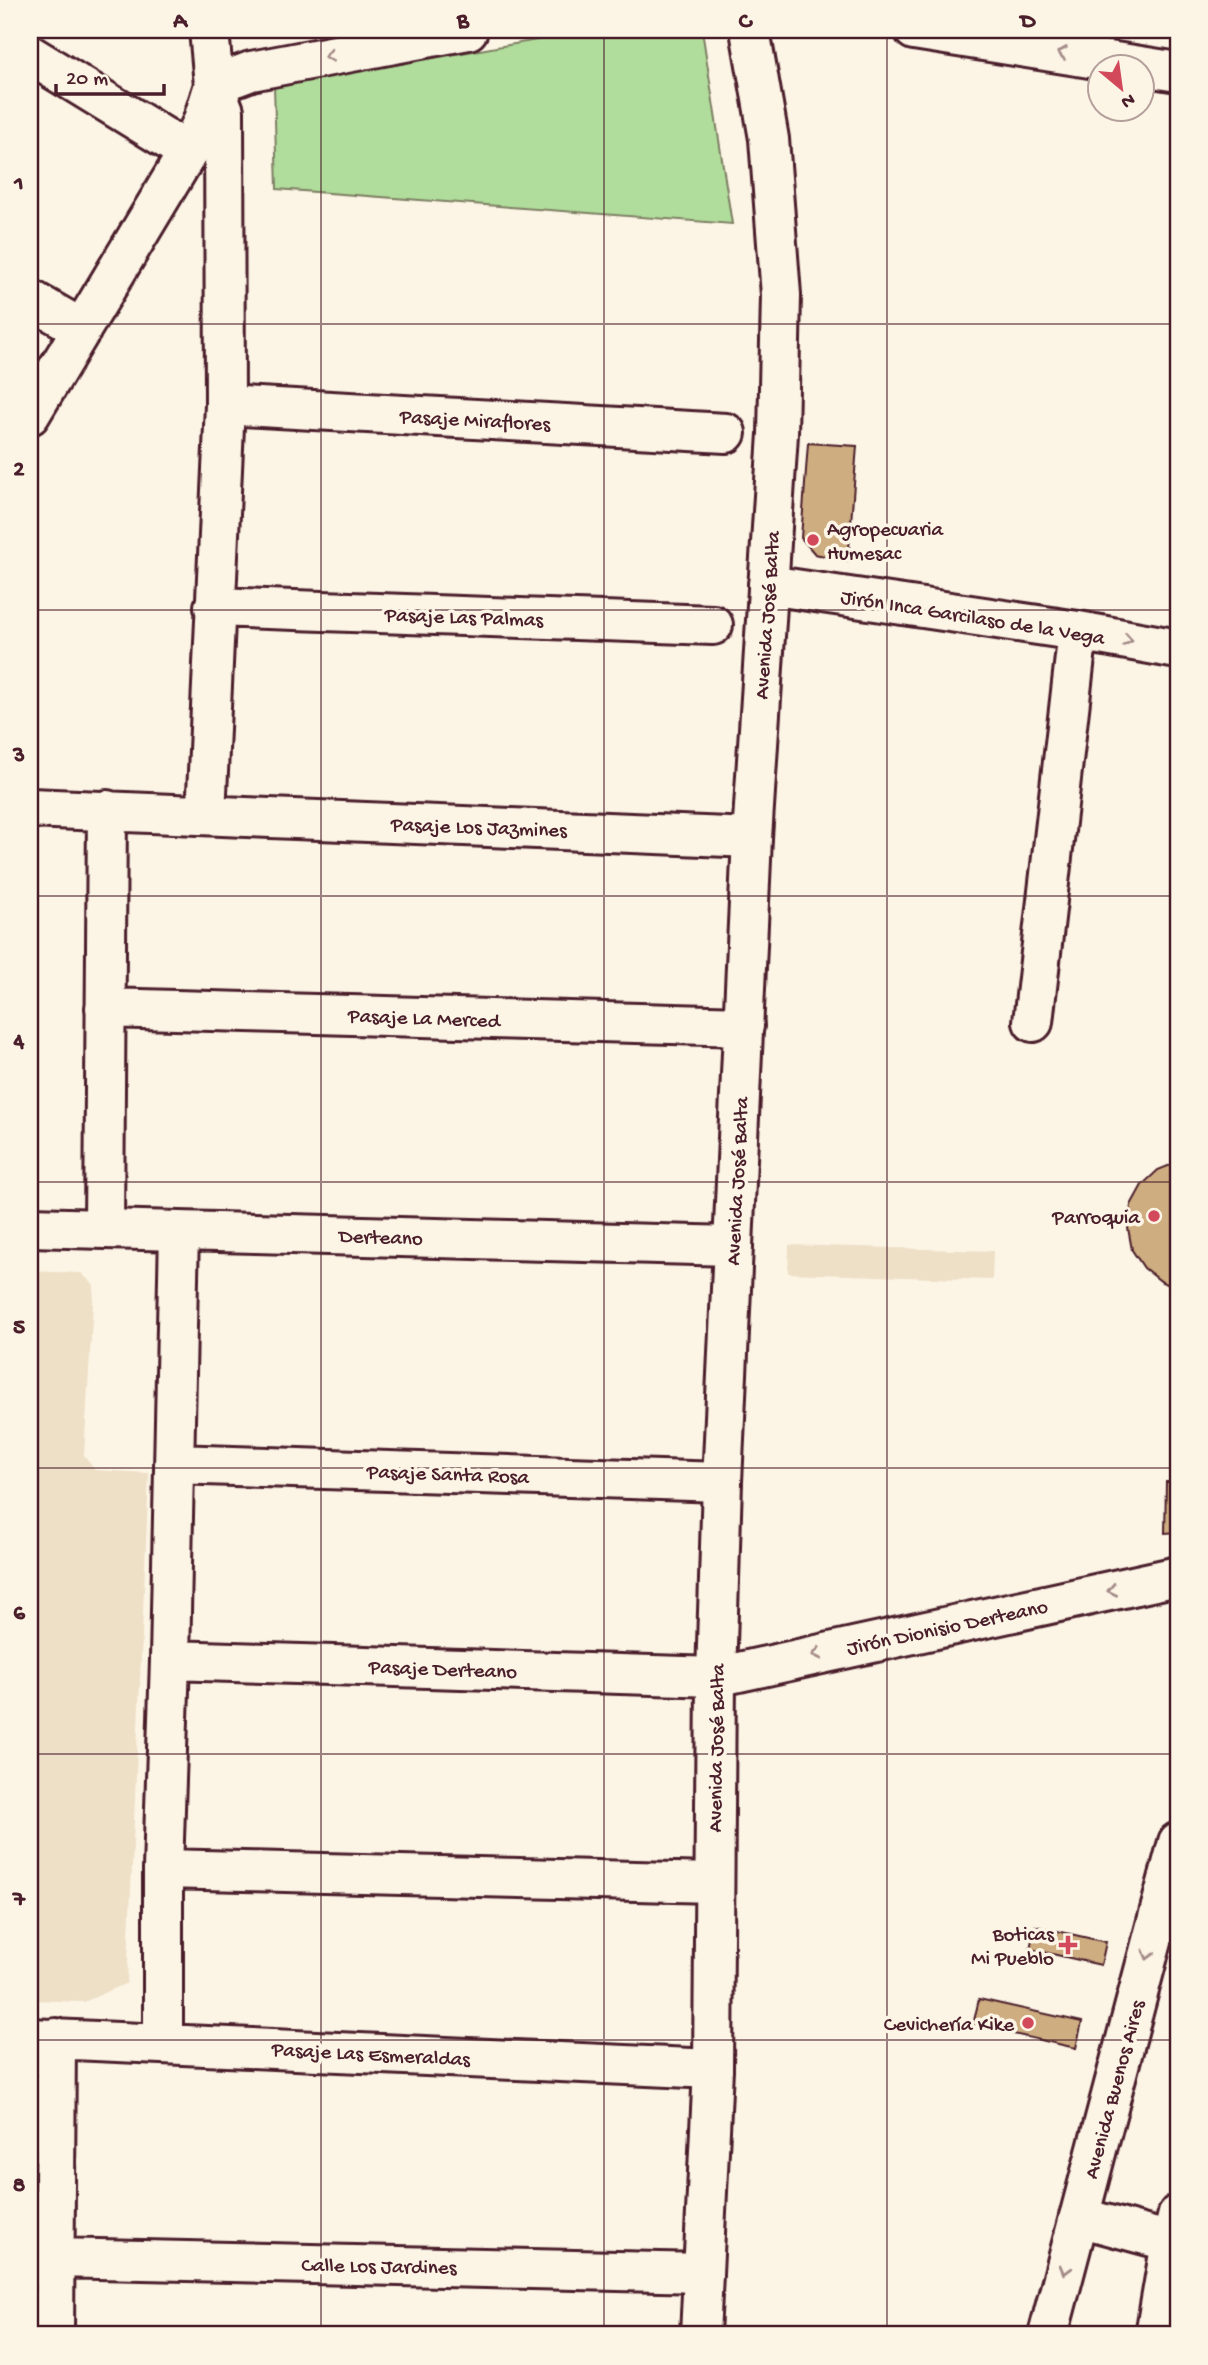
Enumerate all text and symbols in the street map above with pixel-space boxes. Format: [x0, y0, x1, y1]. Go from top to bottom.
text: A [172, 9, 188, 36]
text: B [456, 9, 470, 36]
text: C [739, 9, 754, 36]
text: D [1019, 9, 1037, 36]
one-way arrow [1057, 46, 1068, 61]
one-way arrow [323, 48, 335, 63]
scale bar [56, 52, 164, 96]
north arrow [1086, 52, 1156, 122]
text: 20 m [66, 68, 108, 93]
text: N [1117, 87, 1139, 113]
text: 1 [13, 171, 24, 198]
street label: Pasaje Miraflores [398, 406, 552, 439]
text: 2 [13, 457, 25, 484]
place label: Agropecuaria Humesac [827, 519, 944, 568]
street label: Avenida José Balta [751, 529, 788, 700]
marker: Agropecuaria Humesac [805, 532, 821, 548]
street label: Jirón Inca Garcilaso de la Vega [839, 586, 1108, 653]
street label: Pasaje Las Palmas [383, 604, 545, 635]
one-way arrow [1122, 632, 1134, 647]
text: 3 [12, 743, 25, 770]
street label: Pasaje Los Jazmines [390, 814, 568, 845]
street label: Pasaje La Merced [346, 1005, 502, 1036]
text: 4 [13, 1029, 25, 1056]
street label: Avenida José Balta [723, 1095, 756, 1266]
place label: Parroquia [1051, 1207, 1141, 1232]
marker: Parroquia [1146, 1208, 1162, 1224]
street label: Derteano [337, 1225, 423, 1253]
text: 5 [13, 1315, 25, 1342]
street label: Pasaje Santa Rosa [365, 1461, 531, 1492]
one-way arrow [1106, 1582, 1118, 1597]
street label: Jirón Dionisio Derteano [845, 1596, 1051, 1663]
text: 6 [13, 1601, 26, 1628]
one-way arrow [811, 1646, 823, 1661]
street label: Pasaje Derteano [367, 1656, 518, 1687]
street label: Avenida José Balta [705, 1662, 732, 1833]
text: 7 [12, 1887, 26, 1914]
place label: Boticas Mi Pueblo [971, 1924, 1055, 1973]
marker: Boticas Mi Pueblo [1060, 1937, 1076, 1953]
one-way arrow [1142, 1949, 1156, 1961]
street label: Avenida Buenos Aires [1081, 1997, 1153, 2182]
place label: Cevichería Kike [884, 2014, 1015, 2039]
marker: Cevichería Kike [1020, 2015, 1036, 2031]
street label: Pasaje Las Esmeraldas [270, 2039, 472, 2074]
text: 8 [13, 2173, 26, 2200]
street label: Calle Los Jardines [301, 2255, 458, 2282]
one-way arrow [1059, 2264, 1073, 2276]

